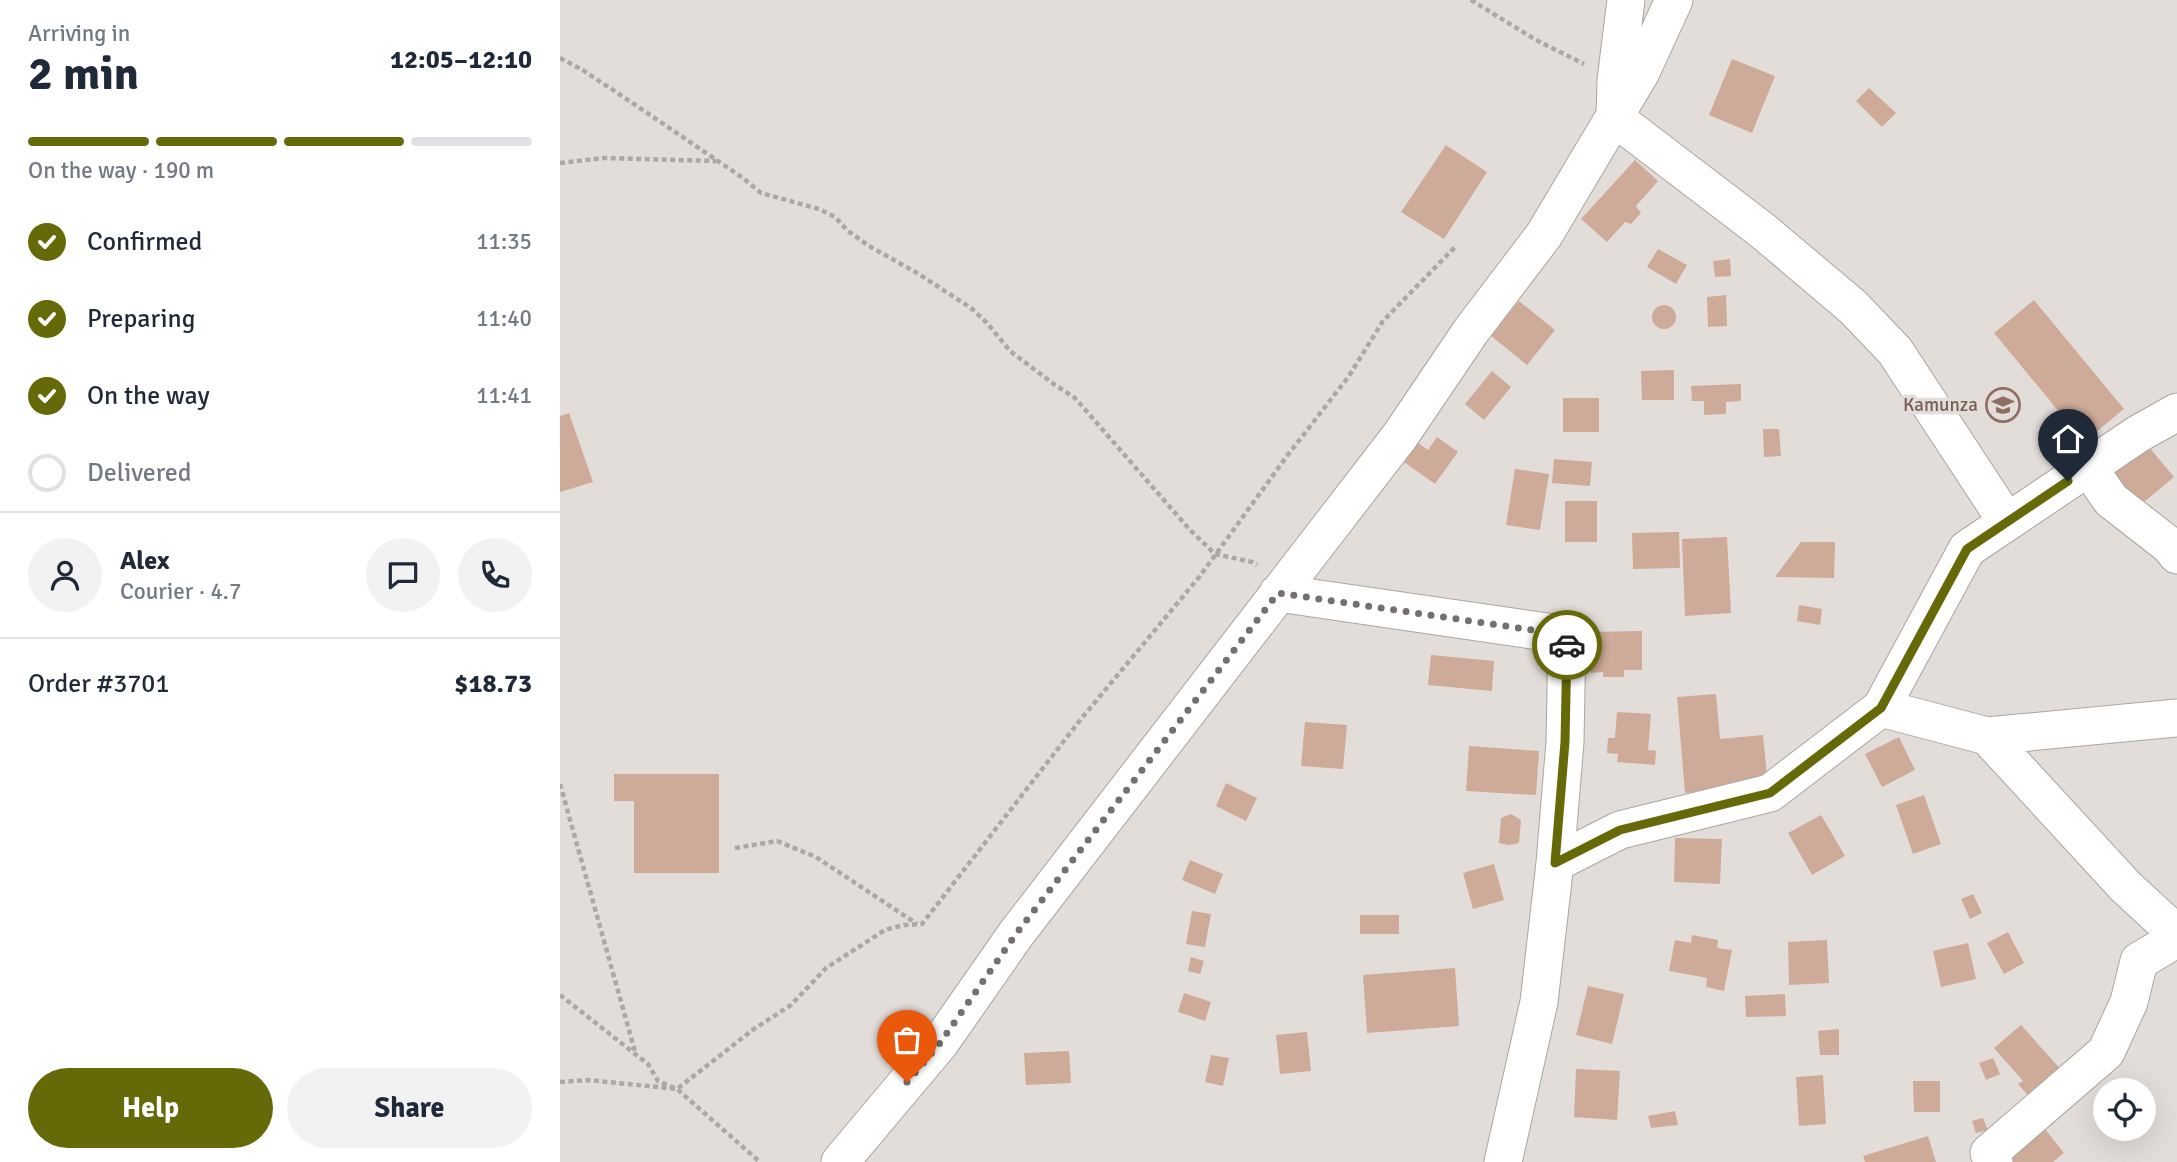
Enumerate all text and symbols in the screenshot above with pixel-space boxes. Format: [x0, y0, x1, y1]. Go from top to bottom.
text: Arriving in [28, 19, 130, 48]
text: 12:05–12:10 [390, 44, 532, 76]
text: 2 min [28, 46, 139, 102]
text: On the way · 190 m [28, 156, 214, 185]
icon: check [28, 223, 66, 261]
text: Confirmed [87, 226, 202, 258]
text: 11:35 [476, 227, 532, 256]
icon: check [28, 300, 66, 338]
text: Preparing [87, 303, 195, 335]
text: 11:40 [476, 304, 532, 333]
icon: check [28, 377, 66, 415]
text: On the way [87, 380, 210, 412]
text: 11:41 [476, 381, 532, 410]
school or university icon: Kamunza [1984, 386, 2022, 424]
place label: Kamunza [1903, 393, 1978, 417]
pin [2038, 409, 2098, 481]
icon: home [2049, 420, 2087, 458]
text: Delivered [87, 457, 192, 489]
button: person [28, 538, 102, 612]
button: chat [366, 538, 440, 612]
button: phone [458, 538, 532, 612]
text: Alex [120, 545, 170, 577]
text: Courier · 4.7 [120, 577, 241, 606]
courier [1532, 610, 1602, 680]
icon: car [1548, 626, 1586, 664]
text: Order #3701 [28, 668, 169, 700]
text: $18.73 [454, 668, 532, 700]
pin [877, 1010, 937, 1082]
icon: bag [888, 1021, 926, 1059]
button: Help [28, 1068, 273, 1148]
button: Share [287, 1068, 532, 1148]
map controls [2093, 1078, 2156, 1141]
button: locate [2093, 1078, 2156, 1141]

